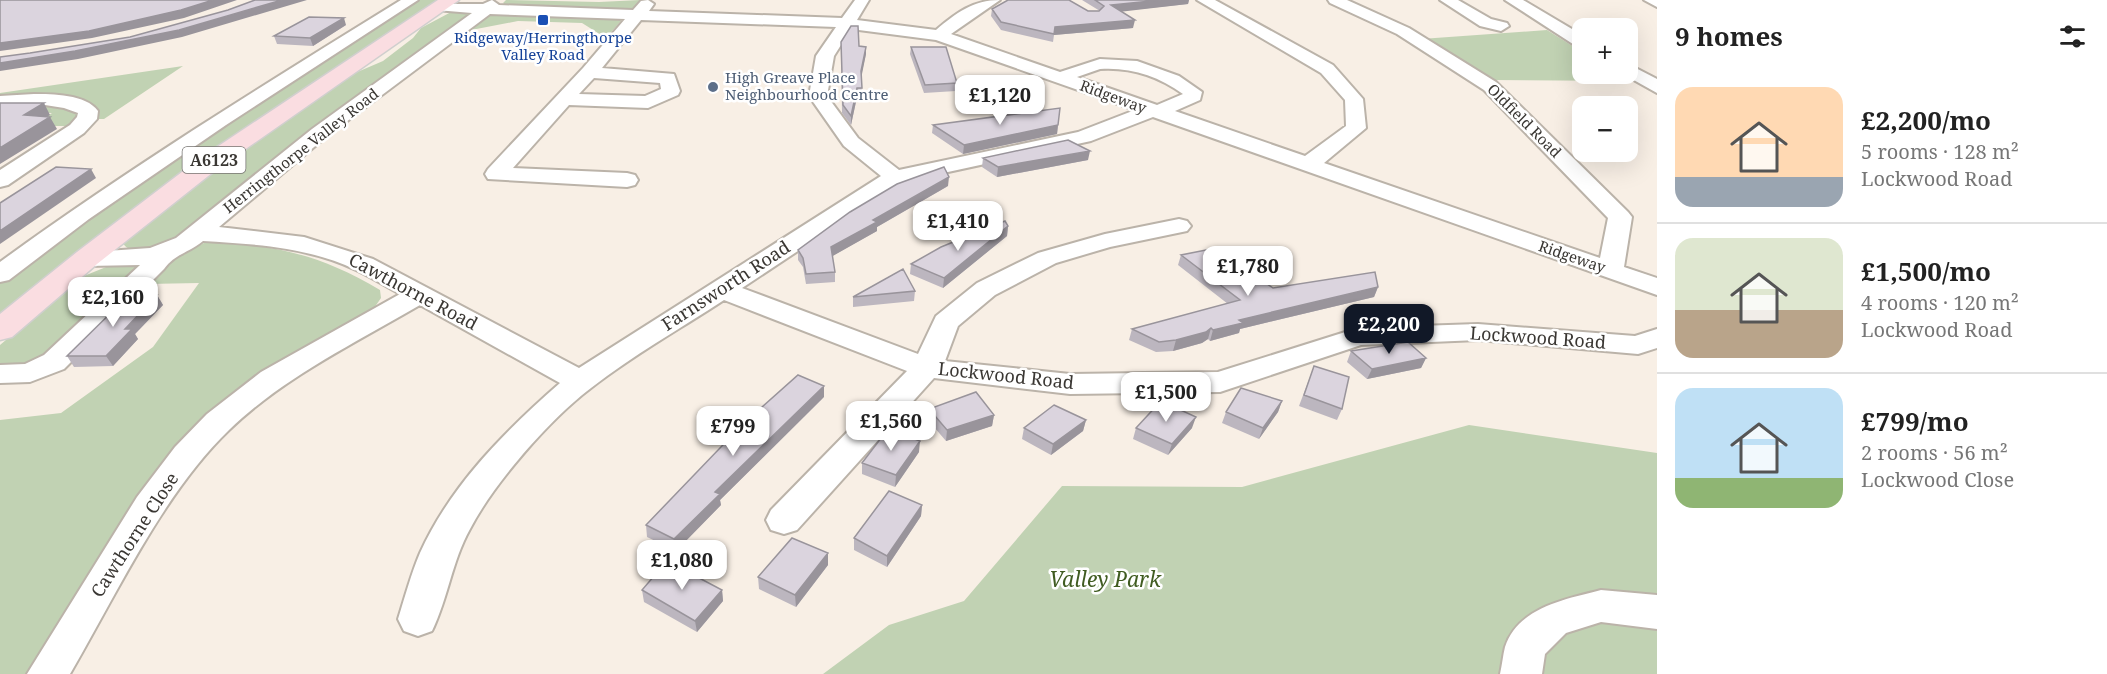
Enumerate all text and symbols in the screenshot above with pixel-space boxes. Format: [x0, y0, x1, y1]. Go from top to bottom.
marker: Ridgeway/Herringthorpe Valley Road [536, 13, 550, 27]
map controls [1572, 18, 1638, 162]
button: + [1572, 18, 1638, 84]
text: 9 homes [1675, 18, 1783, 54]
icon: filters [2056, 20, 2089, 53]
place label: Ridgeway/Herringthorpe Valley Road [454, 27, 632, 64]
place label: High Greave Place Neighbourhood Centre [725, 67, 889, 104]
pin: £1,120 [951, 75, 1049, 126]
street label: Ridgeway [1077, 75, 1150, 118]
street label: Oldfield Road [1483, 79, 1566, 162]
marker: High Greave Place Neighbourhood Centre [706, 80, 720, 94]
text: £1,120 [969, 81, 1031, 108]
street label: Herringthorpe Valley Road [219, 83, 382, 217]
button: − [1572, 96, 1638, 162]
text: £2,200/mo [1861, 102, 1991, 138]
icon: home [1723, 111, 1795, 183]
text: 5 rooms · 128 m² [1861, 138, 2019, 165]
road number: A6123 [182, 147, 246, 173]
text: Lockwood Road [1861, 165, 2013, 192]
pin: £1,410 [909, 201, 1007, 252]
text: £1,410 [927, 207, 989, 234]
street label: Farnsworth Road [657, 235, 794, 336]
street label: Ridgeway [1536, 235, 1609, 277]
pin: £1,780 [1199, 246, 1297, 297]
street label: Cawthorne Road [345, 247, 482, 335]
text: £1,780 [1217, 252, 1279, 279]
text: £1,500/mo [1861, 253, 1991, 289]
icon: home [1723, 262, 1795, 334]
pin: £2,160 [64, 277, 162, 328]
text: £2,160 [82, 283, 144, 310]
text: 4 rooms · 120 m² [1861, 289, 2019, 316]
pin: £2,200 [1340, 304, 1438, 355]
text: £2,200 [1358, 310, 1420, 337]
text: Lockwood Road [1861, 316, 2013, 343]
street label: Lockwood Road [1469, 320, 1607, 354]
street label: Lockwood Road [937, 356, 1075, 394]
pin: £1,500 [1117, 372, 1215, 423]
text: £1,500 [1135, 378, 1197, 405]
pin: £1,560 [842, 401, 940, 452]
text: £799/mo [1861, 403, 1969, 439]
pin: £799 [697, 406, 769, 457]
text: £1,560 [860, 407, 922, 434]
text: £799 [710, 412, 756, 439]
icon: home [1723, 412, 1795, 484]
text: 2 rooms · 56 m² [1861, 439, 2008, 466]
text: Lockwood Close [1861, 466, 2014, 493]
street label: Cawthorne Close [85, 468, 183, 601]
pin: £1,080 [633, 540, 731, 591]
text: £1,080 [651, 546, 713, 573]
park label: Valley Park [1049, 565, 1162, 593]

